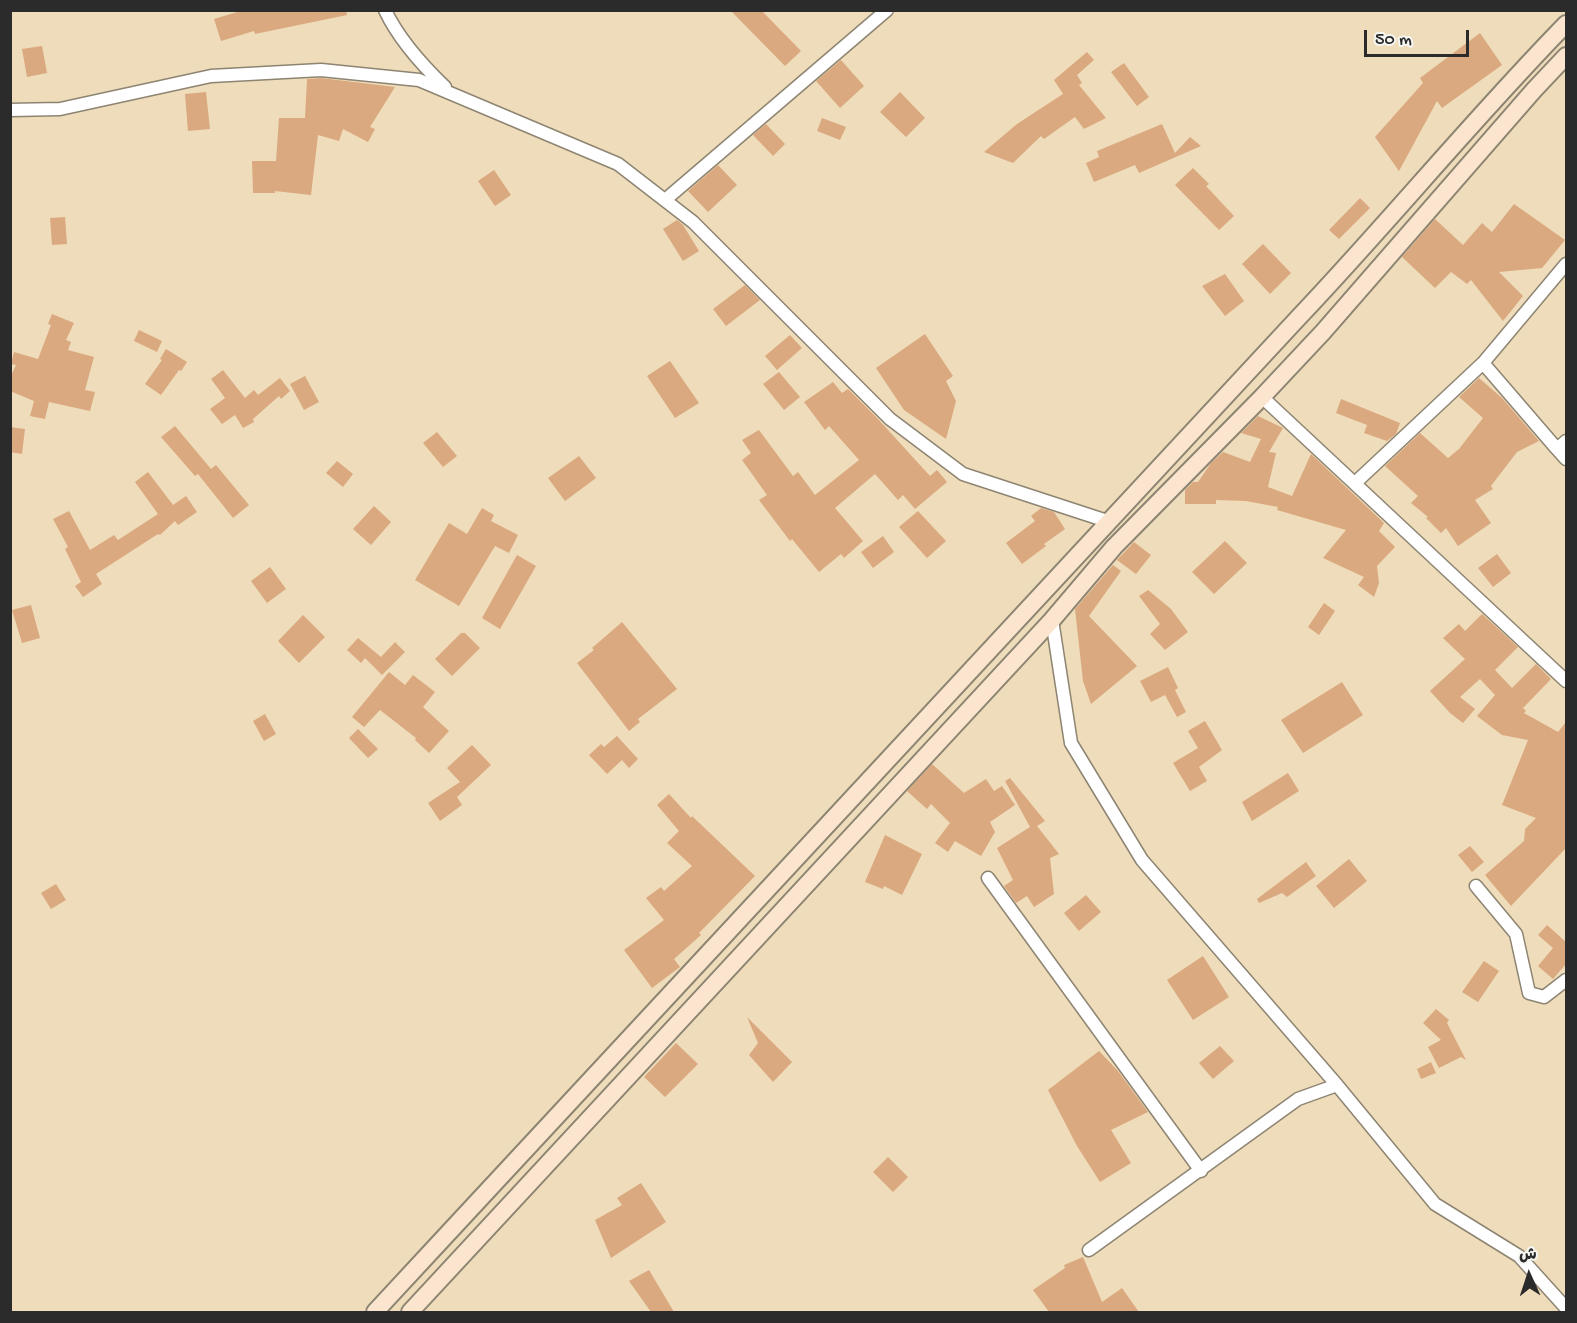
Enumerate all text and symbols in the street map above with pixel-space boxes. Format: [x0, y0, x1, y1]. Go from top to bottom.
scale bar [1367, 18, 1472, 56]
text: 50 m [1375, 30, 1412, 51]
north arrow [1499, 1245, 1559, 1305]
text: ش [1519, 1247, 1537, 1266]

